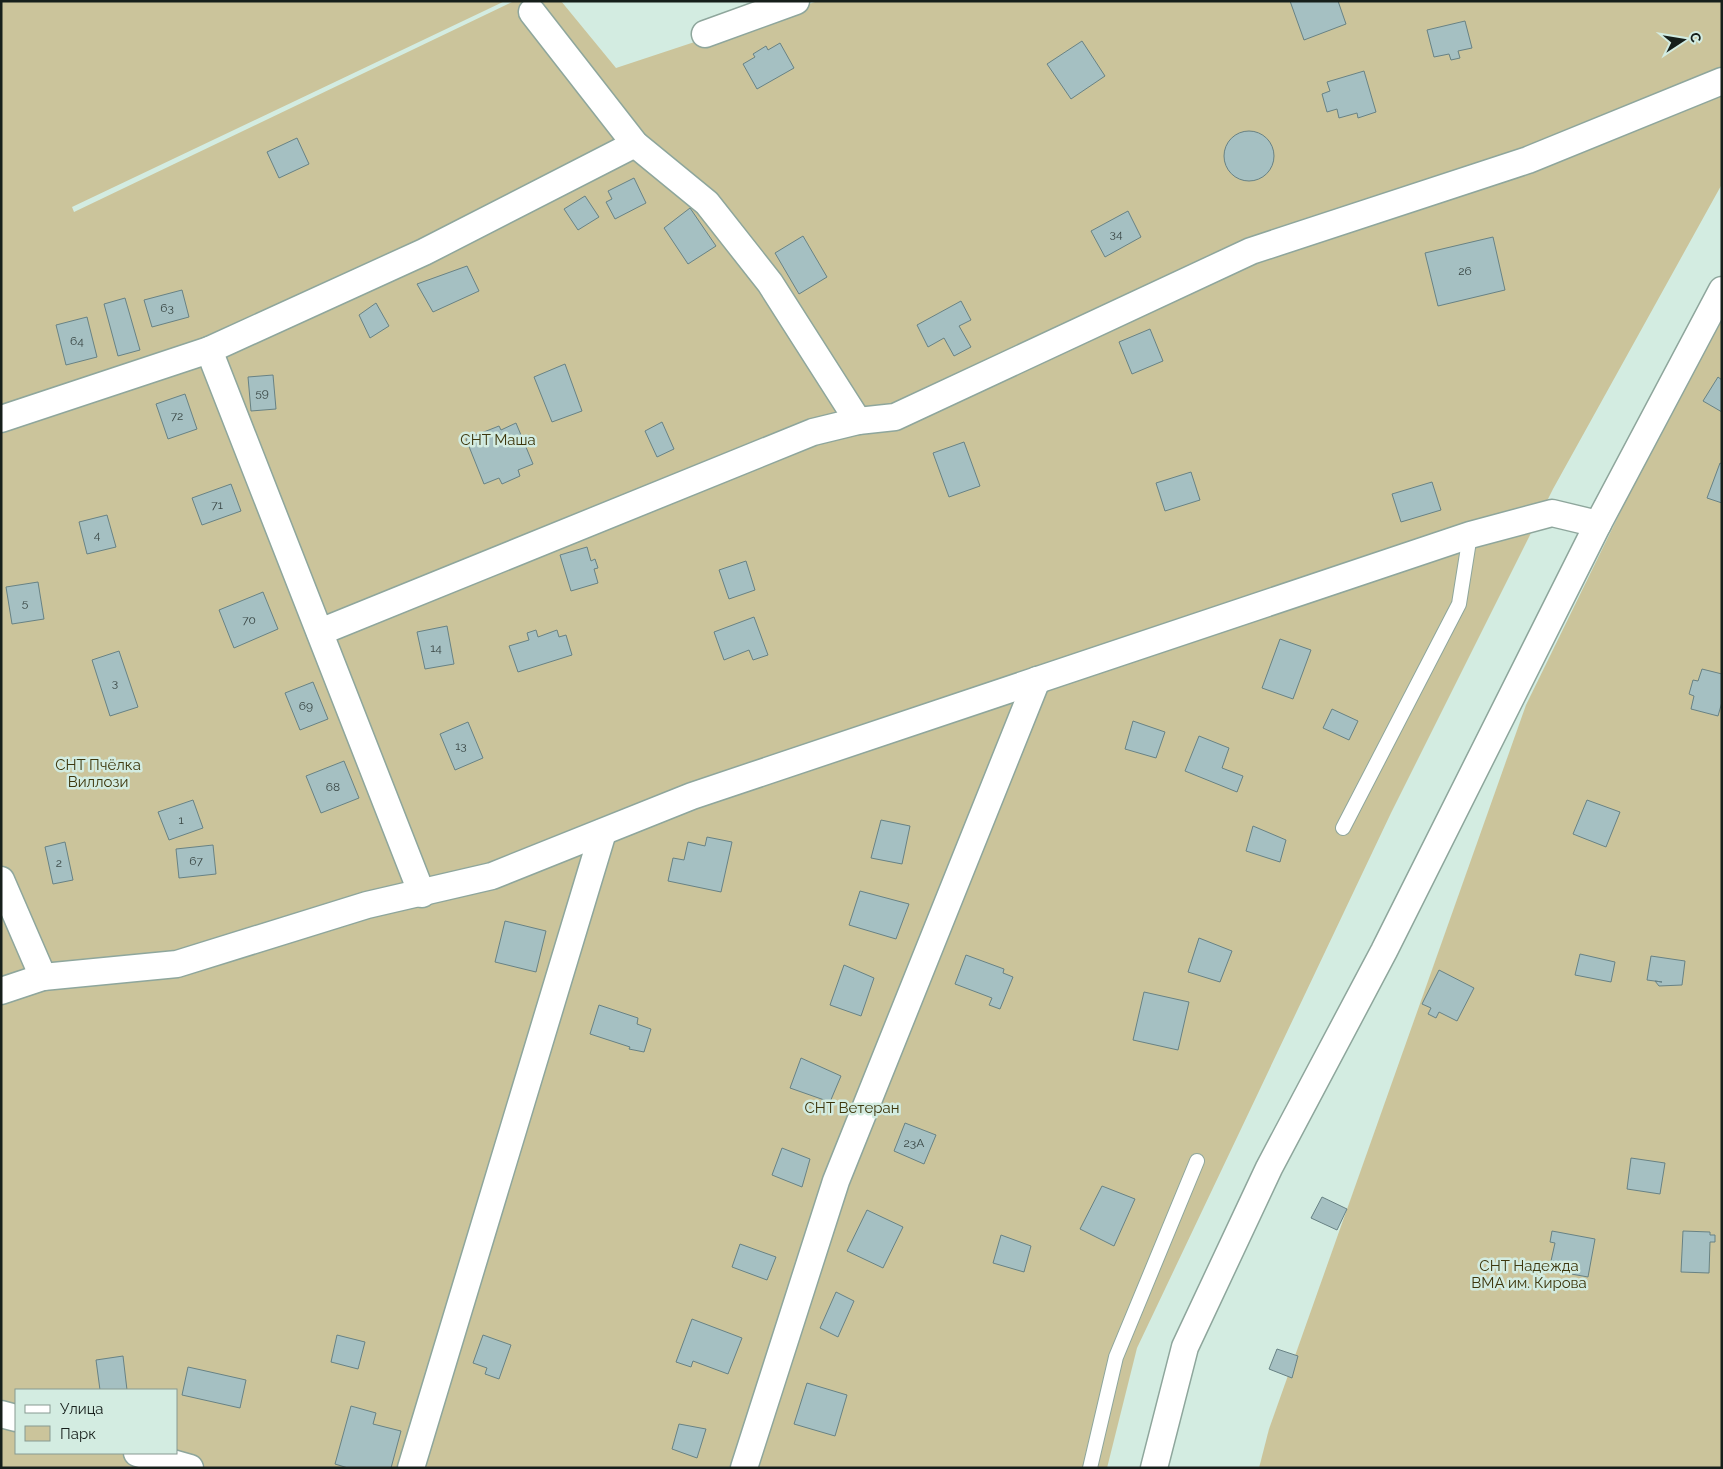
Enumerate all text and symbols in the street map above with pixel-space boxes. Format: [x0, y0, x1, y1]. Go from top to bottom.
north arrow [1658, 15, 1708, 65]
text: С [1687, 31, 1705, 44]
house number: 34 [1110, 227, 1123, 241]
house number: 26 [1458, 264, 1472, 278]
house number: 63 [160, 301, 174, 315]
house number: 64 [70, 334, 84, 348]
house number: 59 [255, 386, 269, 400]
house number: 72 [171, 409, 183, 423]
park label: СНТ Маша [460, 431, 536, 449]
house number: 71 [211, 498, 223, 512]
house number: 4 [94, 528, 101, 542]
house number: 5 [22, 596, 29, 610]
house number: 70 [242, 613, 256, 627]
house number: 14 [430, 641, 442, 655]
house number: 3 [112, 676, 118, 690]
house number: 69 [299, 699, 313, 713]
house number: 13 [455, 739, 467, 753]
park label: СНТ Пчёлка Виллози [55, 756, 141, 791]
house number: 68 [326, 780, 340, 794]
house number: 1 [178, 813, 184, 827]
house number: 67 [189, 854, 203, 868]
house number: 2 [56, 856, 62, 870]
park label: СНТ Ветеран [805, 1099, 899, 1117]
house number: 23А [904, 1136, 924, 1150]
park label: СНТ Надежда ВМА им. Кирова [1471, 1257, 1587, 1292]
legend [15, 1389, 178, 1454]
text: Улица [60, 1400, 104, 1418]
text: Парк [60, 1425, 96, 1443]

